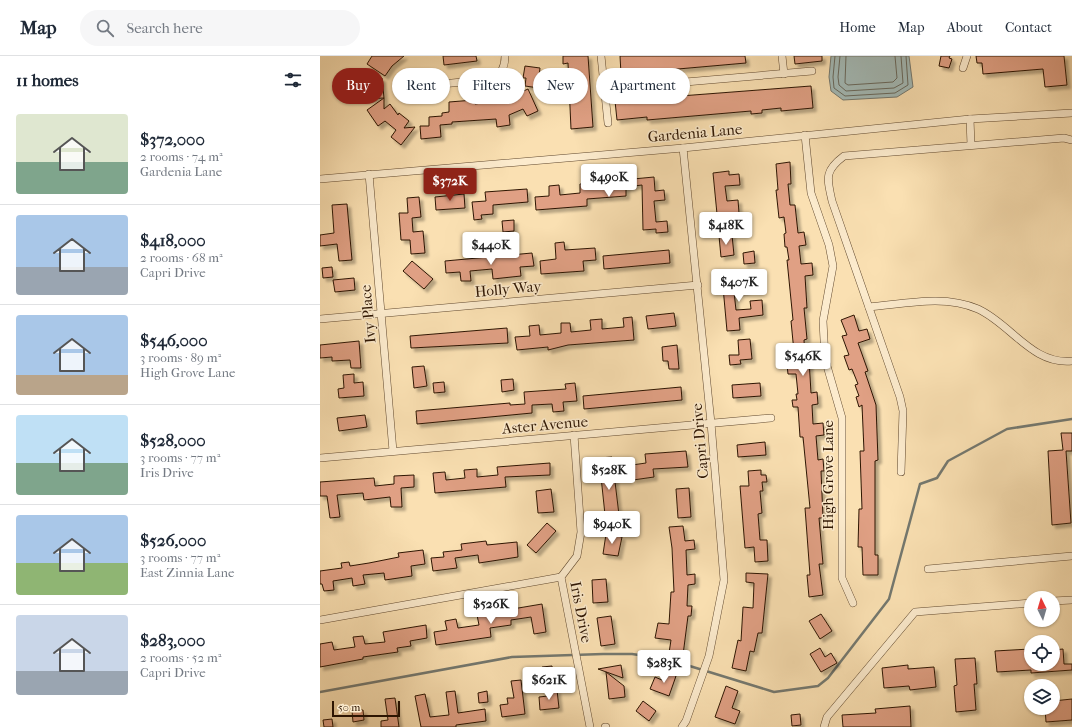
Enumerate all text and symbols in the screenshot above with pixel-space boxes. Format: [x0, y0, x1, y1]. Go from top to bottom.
search box [80, 10, 360, 46]
text: Map [20, 17, 56, 39]
icon: search [94, 17, 116, 39]
text: Search here [126, 19, 203, 37]
text: Home [839, 19, 876, 36]
text: Map [898, 19, 925, 36]
text: About [947, 19, 983, 36]
text: Contact [1005, 19, 1052, 36]
chip: Buy [332, 68, 384, 104]
chip: Rent [392, 68, 450, 104]
chip: Filters [458, 68, 525, 104]
chip: New [533, 68, 588, 104]
chip: Apartment [596, 68, 690, 104]
icon: filters [282, 69, 304, 91]
text: 11 homes [16, 70, 79, 90]
street label: Gardenia Lane [647, 120, 744, 146]
text: $372,000 [140, 129, 205, 149]
icon: home [48, 130, 96, 178]
text: 2 rooms · 74 m² [140, 149, 223, 164]
text: Gardenia Lane [140, 164, 222, 179]
pin: $490K [581, 164, 637, 198]
pin: $372K [422, 168, 478, 202]
text: $490K [590, 169, 628, 184]
text: $372K [433, 173, 467, 188]
pin: $418K [698, 212, 754, 246]
text: $418K [708, 217, 744, 232]
text: $418,000 [140, 230, 206, 250]
icon: home [48, 231, 96, 279]
pin: $440K [463, 232, 519, 266]
text: $440K [471, 237, 511, 252]
text: 2 rooms · 68 m² [140, 250, 223, 265]
text: Capri Drive [140, 265, 206, 280]
pin: $407K [711, 269, 767, 303]
text: $407K [720, 274, 758, 289]
street label: Holly Way [474, 277, 543, 301]
street label: Ivy Place [356, 284, 380, 344]
text: $546,000 [140, 330, 208, 350]
icon: home [48, 331, 96, 379]
pin: $546K [775, 343, 831, 377]
text: $546K [785, 348, 821, 363]
text: 3 rooms · 89 m² [140, 350, 221, 365]
text: High Grove Lane [140, 365, 235, 380]
street label: Capri Drive [688, 402, 712, 480]
street label: Aster Avenue [500, 412, 589, 438]
street label: High Grove Lane [819, 419, 837, 530]
text: $528,000 [140, 430, 206, 450]
icon: home [48, 431, 96, 479]
text: 3 rooms · 77 m² [140, 450, 220, 465]
pin: $528K [581, 457, 637, 491]
text: $528K [591, 462, 627, 477]
text: Iris Drive [140, 465, 194, 480]
pin: $940K [584, 511, 640, 545]
text: $940K [593, 516, 631, 531]
text: $526,000 [140, 530, 206, 550]
icon: home [48, 531, 96, 579]
text: 3 rooms · 77 m² [140, 550, 220, 565]
text: East Zinnia Lane [140, 565, 234, 580]
street label: Iris Drive [566, 580, 596, 645]
pin: $526K [463, 591, 519, 625]
north arrow [1024, 591, 1060, 627]
map controls [1024, 591, 1060, 715]
text: $526K [473, 596, 509, 611]
text: $283,000 [140, 630, 205, 650]
icon: home [48, 631, 96, 679]
button: locate [1024, 635, 1060, 671]
text: 2 rooms · 52 m² [140, 650, 221, 665]
pin: $283K [636, 650, 692, 684]
text: $283K [646, 655, 682, 670]
text: Capri Drive [140, 665, 206, 680]
pin: $621K [521, 667, 577, 701]
text: $621K [532, 672, 566, 687]
button: layers [1024, 679, 1060, 715]
scale bar [332, 699, 400, 718]
text: 50 m [338, 701, 360, 714]

